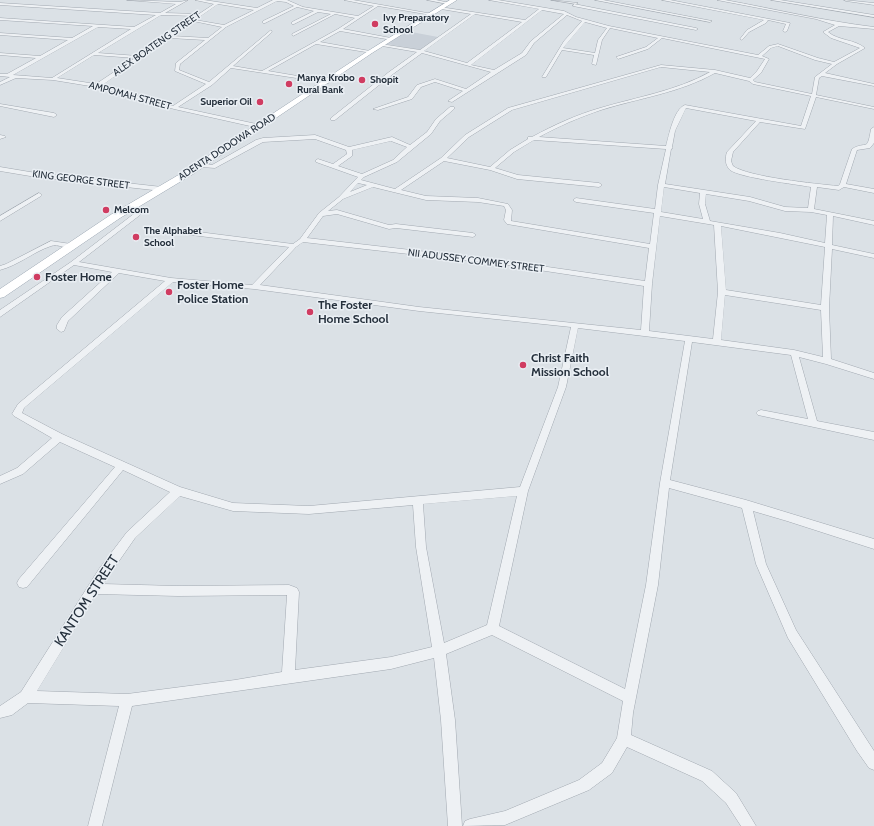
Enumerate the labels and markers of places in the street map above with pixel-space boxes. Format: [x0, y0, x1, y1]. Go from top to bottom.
place label: Ivy Preparatory School [383, 12, 449, 36]
marker: Ivy Preparatory School [370, 19, 380, 29]
place label: Manya Krobo Rural Bank [297, 72, 355, 96]
place label: Shopit [370, 74, 399, 86]
marker: Shopit [357, 75, 367, 85]
marker: Manya Krobo Rural Bank [284, 79, 294, 89]
place label: Superior Oil [200, 96, 252, 108]
marker: Superior Oil [255, 97, 265, 107]
place label: Melcom [114, 204, 149, 216]
marker: Melcom [101, 205, 111, 215]
place label: The Alphabet School [144, 225, 202, 248]
marker: The Alphabet School [131, 232, 141, 242]
place label: Foster Home [45, 270, 112, 284]
marker: Foster Home [32, 272, 42, 282]
place label: Foster Home Police Station [177, 278, 248, 306]
marker: Foster Home Police Station [164, 287, 174, 297]
place label: The Foster Home School [318, 298, 389, 326]
marker: The Foster Home School [305, 307, 315, 317]
place label: Christ Faith Mission School [531, 351, 609, 379]
marker: Christ Faith Mission School [518, 360, 528, 370]

